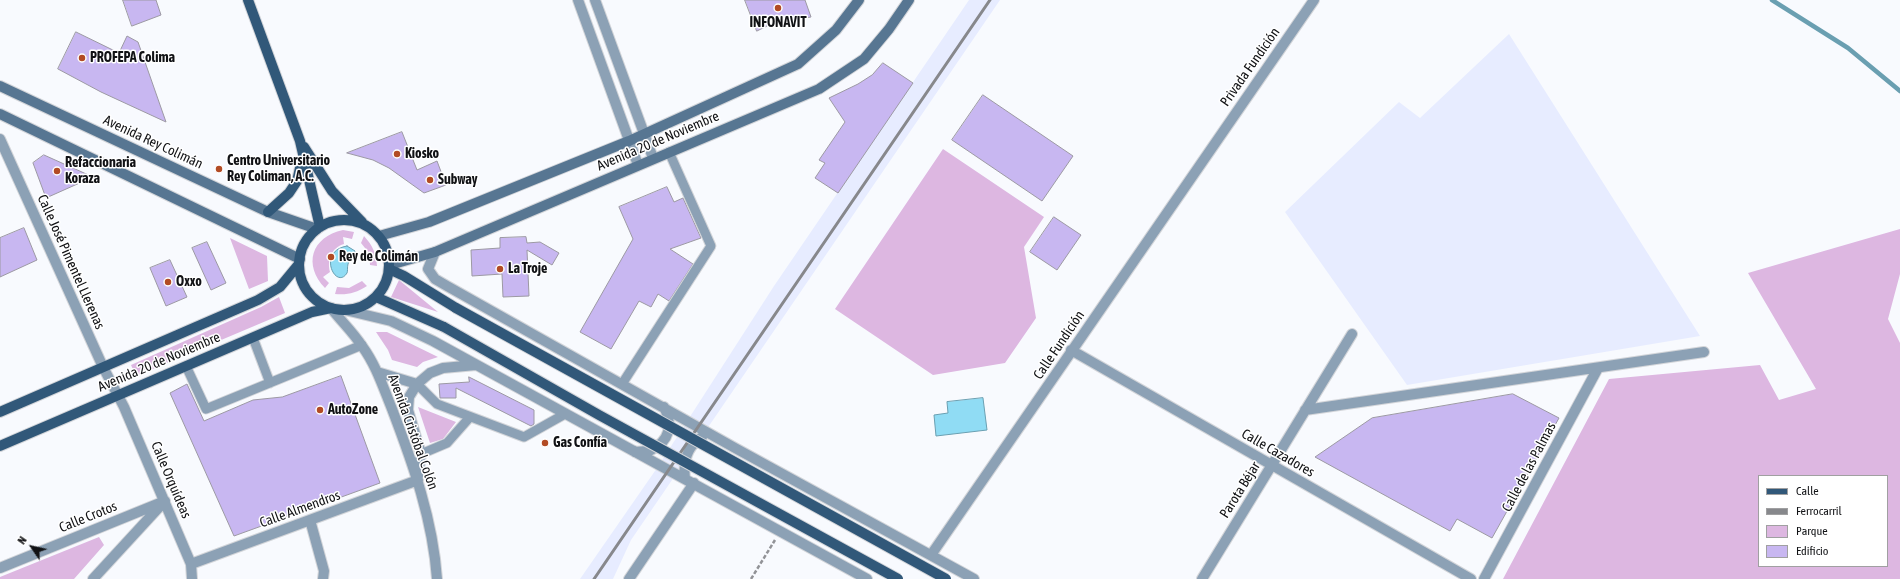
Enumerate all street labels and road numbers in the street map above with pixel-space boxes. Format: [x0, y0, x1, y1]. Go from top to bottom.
street label: Privada Fundición [1217, 24, 1283, 110]
street label: Avenida 20 de Noviembre [594, 108, 722, 174]
street label: Avenida Rey Colimán [101, 112, 205, 172]
street label: Calle José Pimentel Llerenas [34, 192, 108, 332]
street label: Calle Fundición [1030, 308, 1088, 382]
street label: Avenida 20 de Noviembre [95, 329, 223, 395]
street label: Avenida Cristóbal Colón [384, 372, 442, 492]
street label: Calle de las Palmas [1498, 419, 1560, 515]
street label: Calle Cazadores [1239, 425, 1317, 481]
street label: Calle Orquídeas [147, 439, 195, 521]
street label: Parota Béjar [1216, 459, 1264, 521]
street label: Calle Almendros [257, 487, 343, 531]
street label: Calle Crotos [57, 498, 119, 536]

